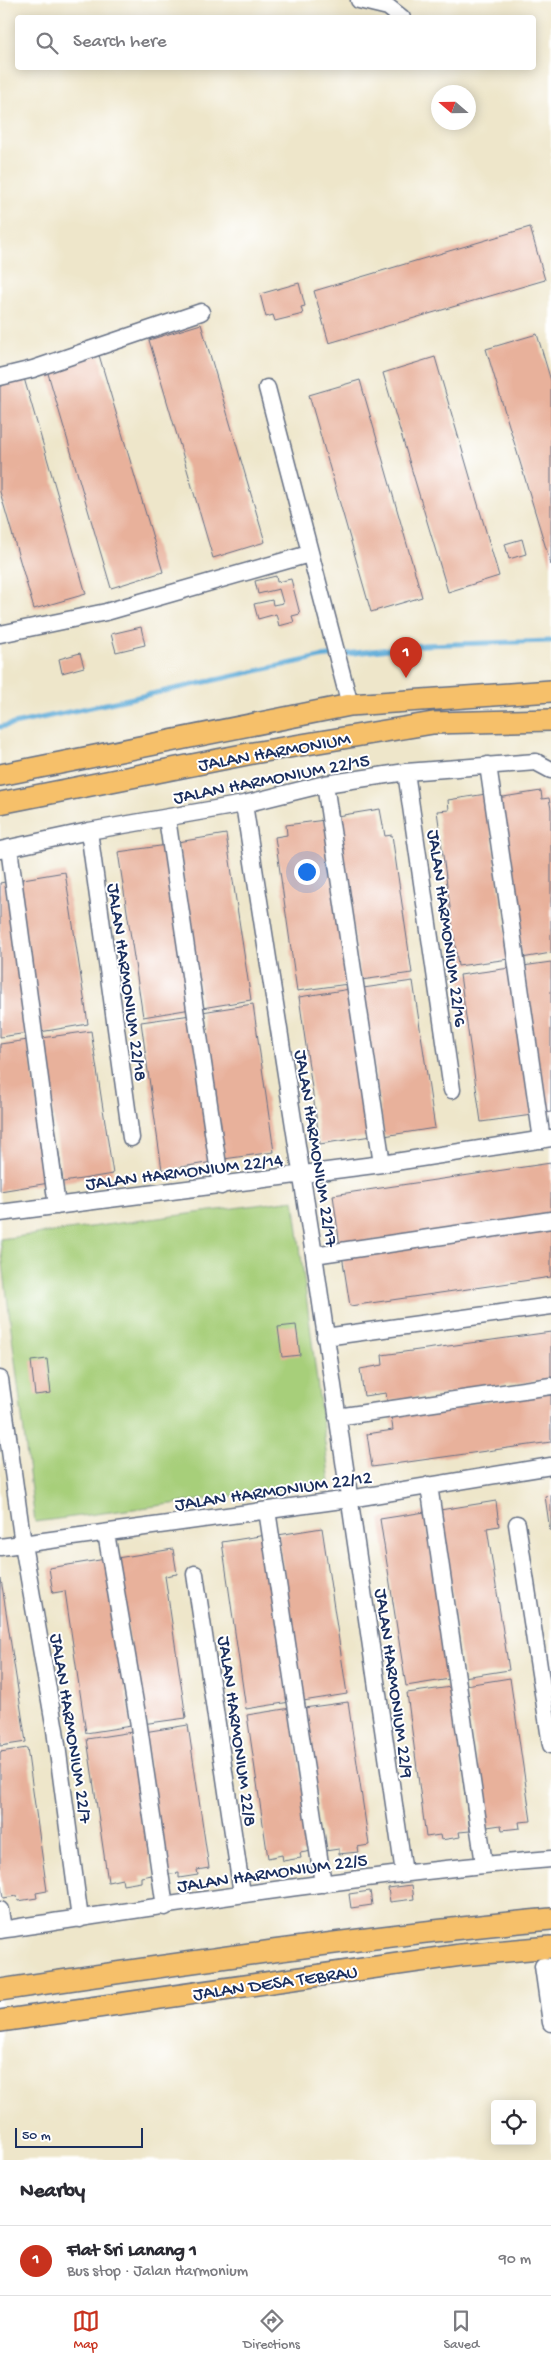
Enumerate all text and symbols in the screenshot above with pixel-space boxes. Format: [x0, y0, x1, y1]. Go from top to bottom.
search box [15, 15, 536, 70]
icon: search [33, 29, 61, 57]
text: Search here [73, 31, 167, 54]
north arrow [431, 85, 476, 130]
pin: 1 [390, 637, 422, 678]
street label: JALAN HARMONIUM [197, 729, 353, 778]
street label: JALAN HARMONIUM 22/15 [172, 750, 372, 811]
street label: JALAN HARMONIUM 22/16 [420, 828, 471, 1029]
your location [294, 859, 320, 885]
street label: JALAN HARMONIUM 22/18 [100, 882, 151, 1083]
street label: JALAN HARMONIUM 22/17 [288, 1048, 342, 1250]
street label: JALAN HARMONIUM 22/14 [85, 1150, 284, 1197]
street label: JALAN HARMONIUM 22/12 [173, 1467, 374, 1518]
street label: JALAN HARMONIUM 22/9 [368, 1587, 417, 1780]
street label: JALAN HARMONIUM 22/7 [43, 1632, 96, 1826]
street label: JALAN HARMONIUM 22/8 [211, 1635, 260, 1828]
street label: JALAN HARMONIUM 22/5 [176, 1850, 369, 1899]
street label: JALAN DESA TEBRAU [192, 1962, 359, 2007]
map controls [491, 2100, 536, 2145]
button: locate [491, 2100, 536, 2145]
scale bar [15, 2125, 142, 2148]
text: 50 m [22, 2128, 51, 2145]
text: Nearby [20, 2180, 85, 2205]
text: Flat Sri Lanang 1 [67, 2240, 197, 2263]
text: 1 [33, 2251, 39, 2270]
text: 90 m [499, 2251, 531, 2270]
text: Bus stop · Jalan Harmonium [67, 2263, 248, 2282]
tab: Map [72, 2307, 100, 2354]
tab: Directions [243, 2307, 300, 2354]
tab: Saved [443, 2307, 479, 2354]

